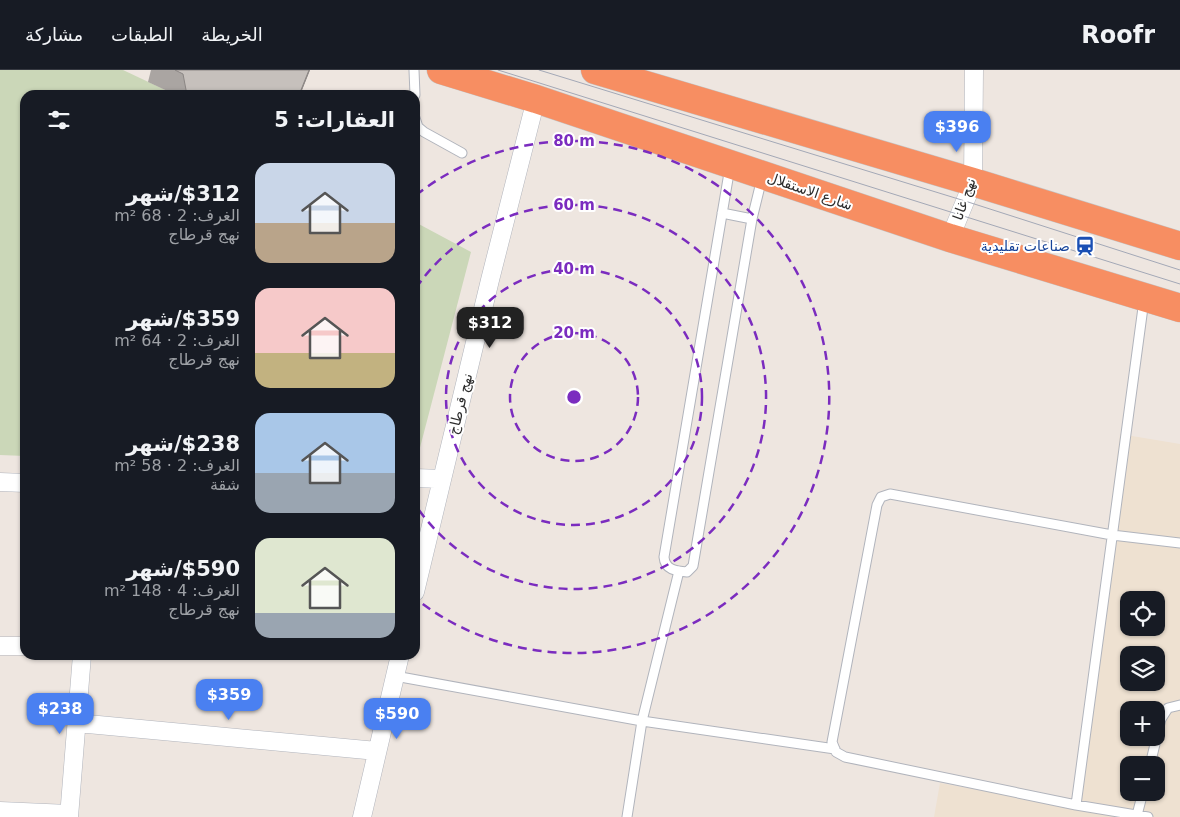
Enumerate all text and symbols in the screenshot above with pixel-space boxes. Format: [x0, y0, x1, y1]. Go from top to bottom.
text: Roofr [1081, 21, 1155, 49]
text: مشاركة [25, 24, 83, 45]
text: الطبقات [111, 24, 173, 45]
text: الخريطة [201, 24, 263, 45]
icon: filters [45, 106, 73, 134]
text: العقارات: 5 [274, 108, 395, 132]
pin: $396 [927, 111, 987, 153]
text: $396 [935, 117, 979, 136]
text: 80 m [553, 132, 595, 150]
street label: شارع الاستقلال [765, 169, 855, 214]
street label: نهج غانا [949, 176, 980, 223]
text: $312/شهر [126, 182, 240, 206]
icon: home [295, 183, 355, 243]
text: 60 m [553, 196, 595, 214]
text: الغرف: 2 · 68 m² [114, 206, 240, 225]
text: نهج قرطاج [168, 225, 240, 244]
station icon: صناعات تقليدية [1074, 235, 1096, 257]
place label: صناعات تقليدية [981, 238, 1070, 254]
text: 40 m [553, 260, 595, 278]
pin: $312 [460, 306, 520, 349]
text: $359/شهر [126, 307, 240, 331]
icon: home [295, 308, 355, 368]
text: $312 [468, 313, 512, 332]
text: 20 m [553, 324, 595, 342]
text: الغرف: 2 · 64 m² [114, 331, 240, 350]
text: نهج قرطاج [168, 350, 240, 369]
street label: نهج قرطاج [445, 372, 476, 437]
centre of rings [565, 388, 583, 406]
text: $238/شهر [126, 432, 240, 456]
icon: home [295, 433, 355, 493]
text: الغرف: 2 · 58 m² [114, 456, 240, 475]
text: شقة [210, 475, 240, 494]
text: $590/شهر [126, 557, 240, 581]
icon: home [295, 558, 355, 618]
text: الغرف: 4 · 148 m² [104, 581, 240, 600]
map controls [1120, 591, 1165, 801]
button: locate [1120, 591, 1165, 636]
text: نهج قرطاج [168, 600, 240, 619]
button: layers [1120, 646, 1165, 691]
pin: $359 [199, 678, 259, 721]
text: $359 [207, 685, 251, 704]
pin: $238 [30, 692, 90, 735]
pin: $590 [367, 698, 427, 740]
text: $238 [38, 699, 82, 718]
button: + [1120, 701, 1165, 746]
text: $590 [375, 704, 419, 723]
button: − [1120, 756, 1165, 801]

